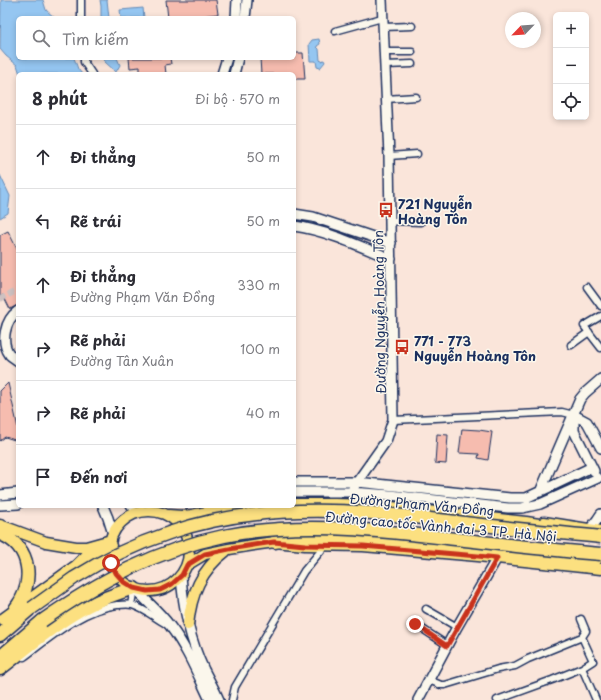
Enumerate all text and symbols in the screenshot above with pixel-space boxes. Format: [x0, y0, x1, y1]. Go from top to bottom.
north arrow [505, 12, 541, 48]
map controls [553, 12, 589, 120]
button: + [553, 12, 589, 48]
search box [16, 16, 296, 60]
icon: search [30, 27, 52, 49]
text: Tìm kiếm [62, 27, 129, 50]
button: − [553, 48, 589, 84]
button: locate [553, 84, 589, 120]
text: 8 phút [32, 85, 88, 111]
text: Đi bộ · 570 m [195, 89, 280, 108]
text: Đi thẳng [70, 145, 136, 168]
icon: ahead [32, 146, 54, 168]
text: 50 m [246, 147, 280, 166]
place label: 721 Nguyễn Hoàng Tôn [398, 194, 472, 228]
bus stop icon: 721 Nguyễn Hoàng Tôn [377, 201, 395, 219]
text: Rẽ trái [70, 209, 121, 232]
icon: left [32, 210, 54, 232]
text: 50 m [246, 211, 280, 230]
street label: Đường Nguyễn Hoàng Tôn [368, 230, 390, 394]
text: Đi thẳng [70, 264, 136, 287]
icon: ahead [32, 274, 54, 296]
text: 330 m [237, 275, 280, 294]
text: Đường Phạm Văn Đồng [70, 287, 215, 306]
text: Rẽ phải [70, 328, 126, 351]
place label: 771 - 773 Nguyễn Hoàng Tôn [414, 331, 536, 365]
icon: right [32, 338, 54, 360]
bus stop icon: 771 - 773 Nguyễn Hoàng Tôn [393, 338, 411, 356]
text: 100 m [240, 339, 280, 358]
text: Đường Tân Xuân [70, 351, 174, 370]
text: Rẽ phải [70, 401, 126, 424]
icon: right [32, 402, 54, 424]
text: 40 m [246, 403, 280, 422]
text: Đến nơi [70, 465, 127, 488]
icon: arrive [32, 466, 54, 488]
street label: Đường Phạm Văn Đồng [349, 488, 495, 520]
street label: Đường cao tốc Vành đai 3 TP. Hà Nội [324, 506, 558, 546]
route start [102, 554, 120, 572]
route end [406, 615, 424, 633]

